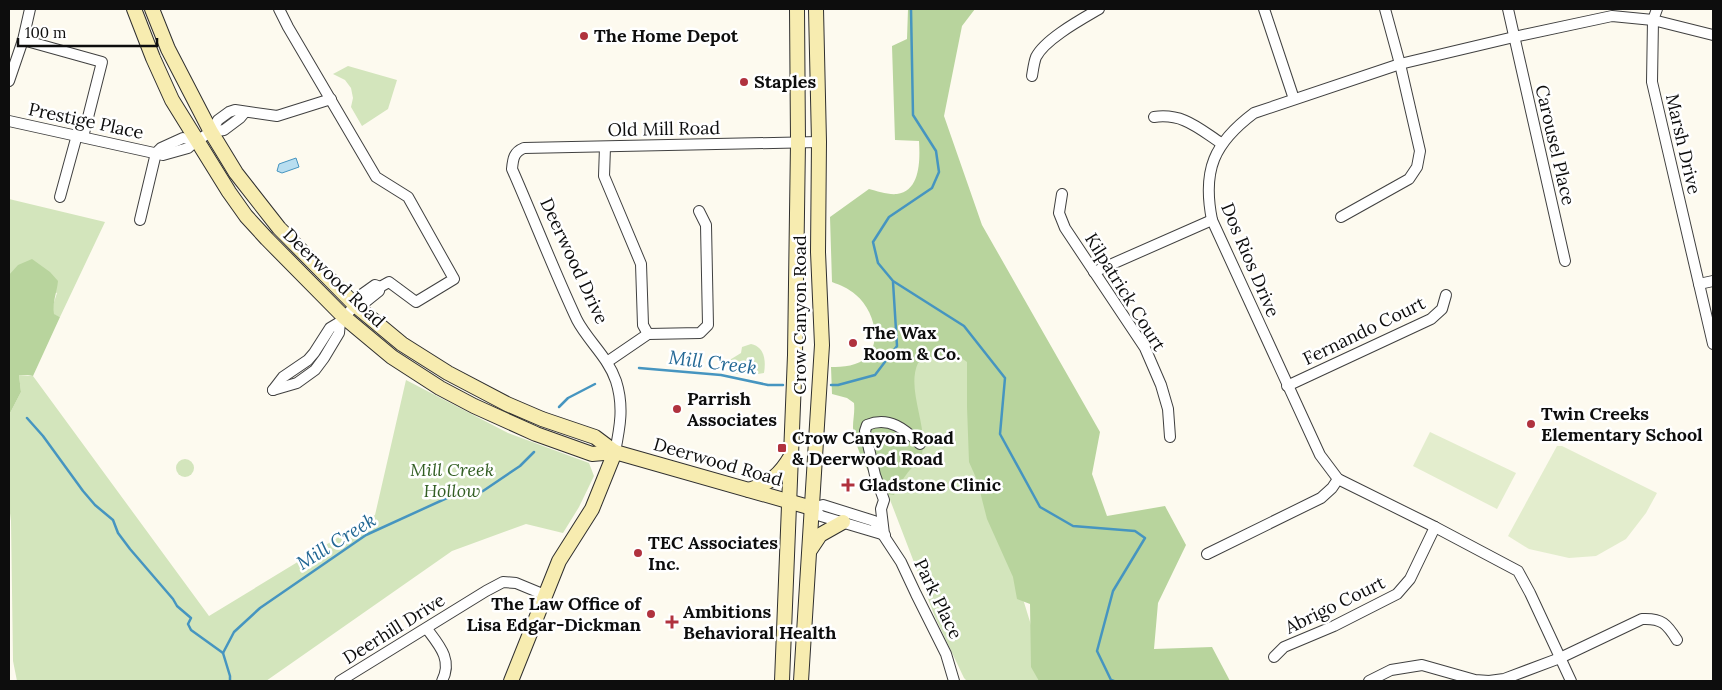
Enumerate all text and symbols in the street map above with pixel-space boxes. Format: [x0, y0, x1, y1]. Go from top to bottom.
scale bar [18, 15, 156, 47]
text: 100 m [25, 23, 66, 42]
place label: The Home Depot [594, 24, 739, 47]
marker: The Home Depot [578, 30, 590, 42]
place label: Staples [754, 70, 817, 93]
marker: Staples [738, 76, 750, 88]
street label: Carousel Place [1530, 82, 1581, 208]
street label: Marsh Drive [1661, 91, 1706, 197]
street label: Prestige Place [26, 97, 146, 144]
street label: Old Mill Road [608, 116, 721, 141]
street label: Deerwood Drive [535, 194, 614, 328]
street label: Dos Rios Drive [1216, 199, 1285, 321]
street label: Deerwood Road [278, 223, 390, 332]
street label: Kilpatrick Court [1080, 229, 1171, 355]
street label: Crow Canyon Road [788, 235, 811, 395]
street label: Fernando Court [1299, 291, 1429, 370]
place label: The Wax Room & Co. [863, 321, 960, 365]
marker: The Wax Room & Co. [847, 337, 859, 349]
water label: Mill Creek [668, 345, 759, 379]
place label: Parrish Associates [687, 387, 777, 431]
place label: Twin Creeks Elementary School [1541, 402, 1703, 446]
marker: Parrish Associates [671, 403, 683, 415]
marker: Twin Creeks Elementary School [1525, 418, 1537, 430]
place label: Crow Canyon Road & Deerwood Road [792, 426, 954, 470]
street label: Deerwood Road [651, 432, 786, 491]
marker: Crow Canyon Road & Deerwood Road [776, 442, 788, 454]
park label: Mill Creek Hollow [410, 458, 494, 502]
place label: Gladstone Clinic [859, 473, 1002, 496]
marker: Gladstone Clinic [841, 478, 855, 492]
water label: Mill Creek [292, 507, 380, 575]
place label: TEC Associates Inc. [648, 531, 778, 575]
marker: TEC Associates Inc. [632, 547, 644, 559]
street label: Park Place [909, 555, 968, 643]
street label: Abrigo Court [1280, 570, 1389, 639]
street label: Deerhill Drive [338, 588, 449, 669]
place label: The Law Office of Lisa Edgar-Dickman [466, 592, 642, 636]
place label: Ambitions Behavioral Health [683, 600, 836, 644]
marker: The Law Office of Lisa Edgar-Dickman [645, 608, 657, 620]
marker: Ambitions Behavioral Health [665, 615, 679, 629]

